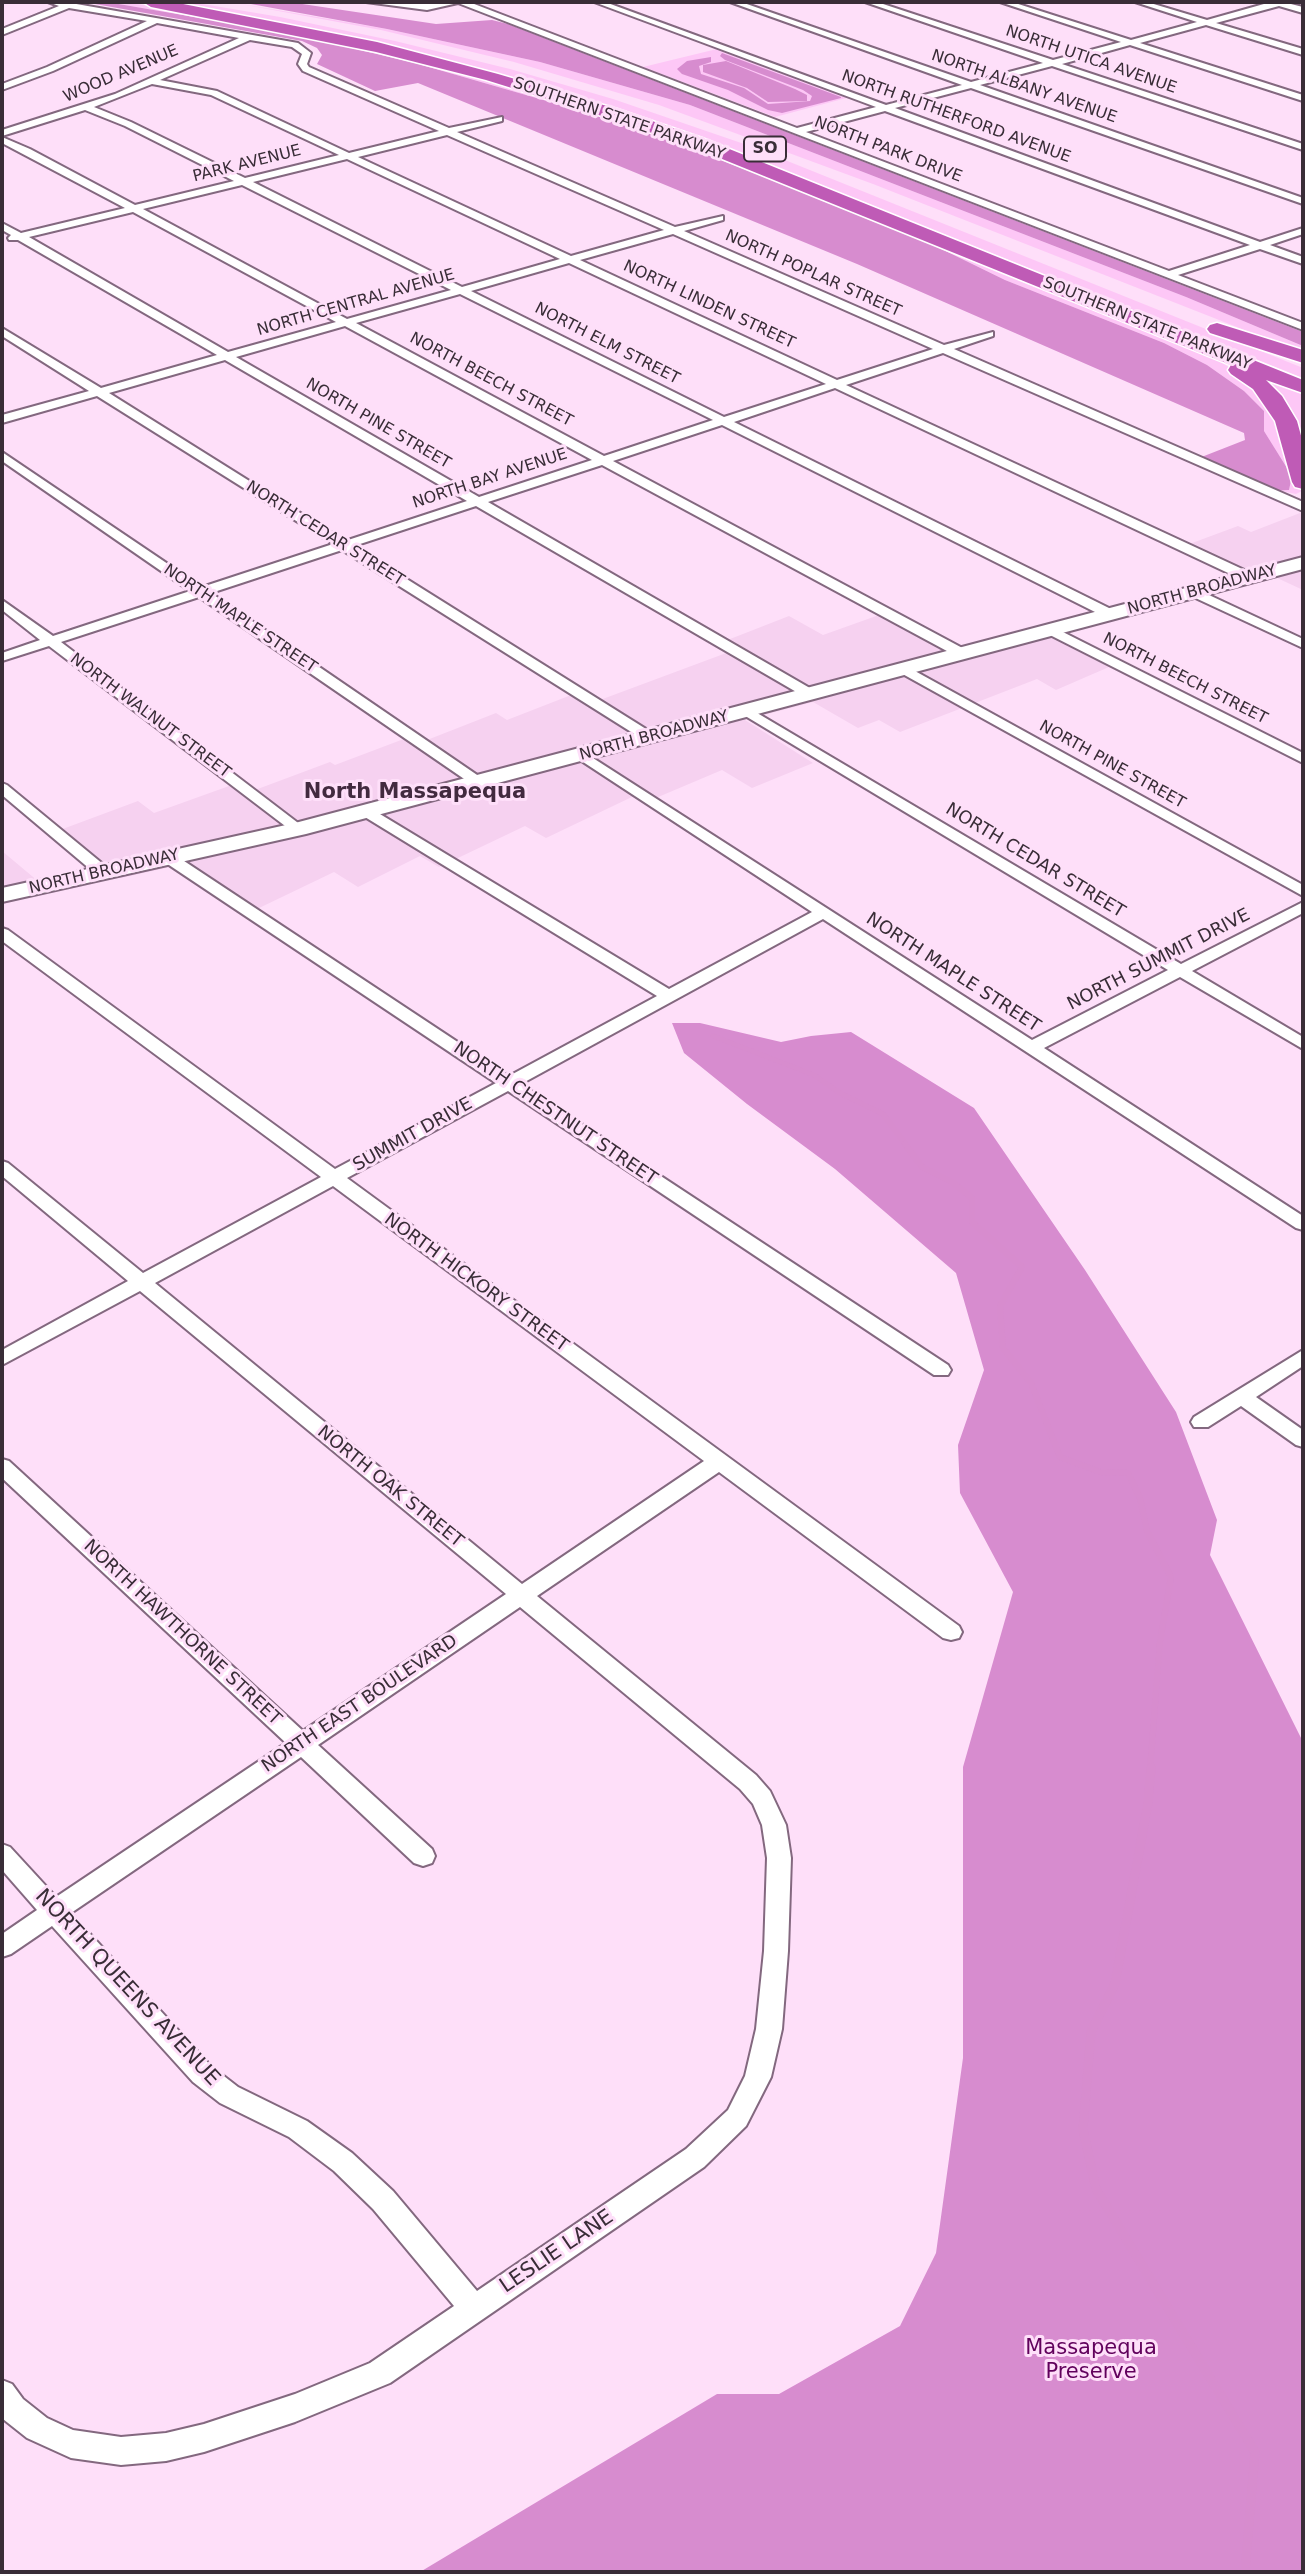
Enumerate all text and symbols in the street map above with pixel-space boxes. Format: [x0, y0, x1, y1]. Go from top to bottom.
street label: NORTH UTICA AVENUE [1003, 22, 1179, 98]
street label: WOOD AVENUE [61, 41, 181, 107]
street label: NORTH ALBANY AVENUE [929, 46, 1119, 128]
street label: NORTH RUTHERFORD AVENUE [839, 67, 1073, 167]
street label: SOUTHERN STATE PARKWAY [510, 74, 728, 164]
street label: NORTH PARK DRIVE [811, 113, 965, 187]
road number: SO [744, 136, 786, 162]
street label: PARK AVENUE [191, 141, 303, 187]
street label: NORTH POPLAR STREET [722, 226, 904, 322]
street label: NORTH LINDEN STREET [620, 257, 798, 353]
street label: NORTH CENTRAL AVENUE [255, 266, 457, 340]
street label: SOUTHERN STATE PARKWAY [1040, 273, 1254, 375]
street label: NORTH ELM STREET [531, 299, 683, 389]
street label: NORTH BEECH STREET [406, 329, 576, 431]
street label: NORTH PINE STREET [302, 375, 454, 473]
street label: NORTH BAY AVENUE [410, 445, 570, 513]
street label: NORTH CEDAR STREET [242, 477, 408, 591]
street label: NORTH MAPLE STREET [160, 560, 320, 678]
street label: NORTH BROADWAY [1125, 561, 1279, 619]
street label: NORTH BEECH STREET [1100, 629, 1270, 729]
street label: NORTH WALNUT STREET [66, 649, 234, 783]
street label: NORTH BROADWAY [577, 707, 731, 765]
street label: NORTH PINE STREET [1036, 717, 1188, 813]
district label: North Massapequa [304, 780, 526, 806]
street label: NORTH CEDAR STREET [941, 799, 1129, 923]
street label: NORTH BROADWAY [27, 845, 181, 899]
street label: NORTH SUMMIT DRIVE [1064, 904, 1254, 1016]
street label: NORTH MAPLE STREET [862, 909, 1044, 1037]
street label: NORTH CHESTNUT STREET [449, 1038, 661, 1190]
street label: SUMMIT DRIVE [350, 1093, 476, 1177]
street label: NORTH HICKORY STREET [380, 1209, 572, 1357]
street label: NORTH OAK STREET [313, 1422, 467, 1552]
street label: NORTH HAWTHORNE STREET [79, 1536, 285, 1730]
street label: NORTH EAST BOULEVARD [258, 1630, 462, 1778]
street label: NORTH QUEENS AVENUE [29, 1884, 225, 2092]
street label: LESLIE LANE [495, 2205, 619, 2299]
park label: Massapequa Preserve [1025, 2336, 1157, 2386]

